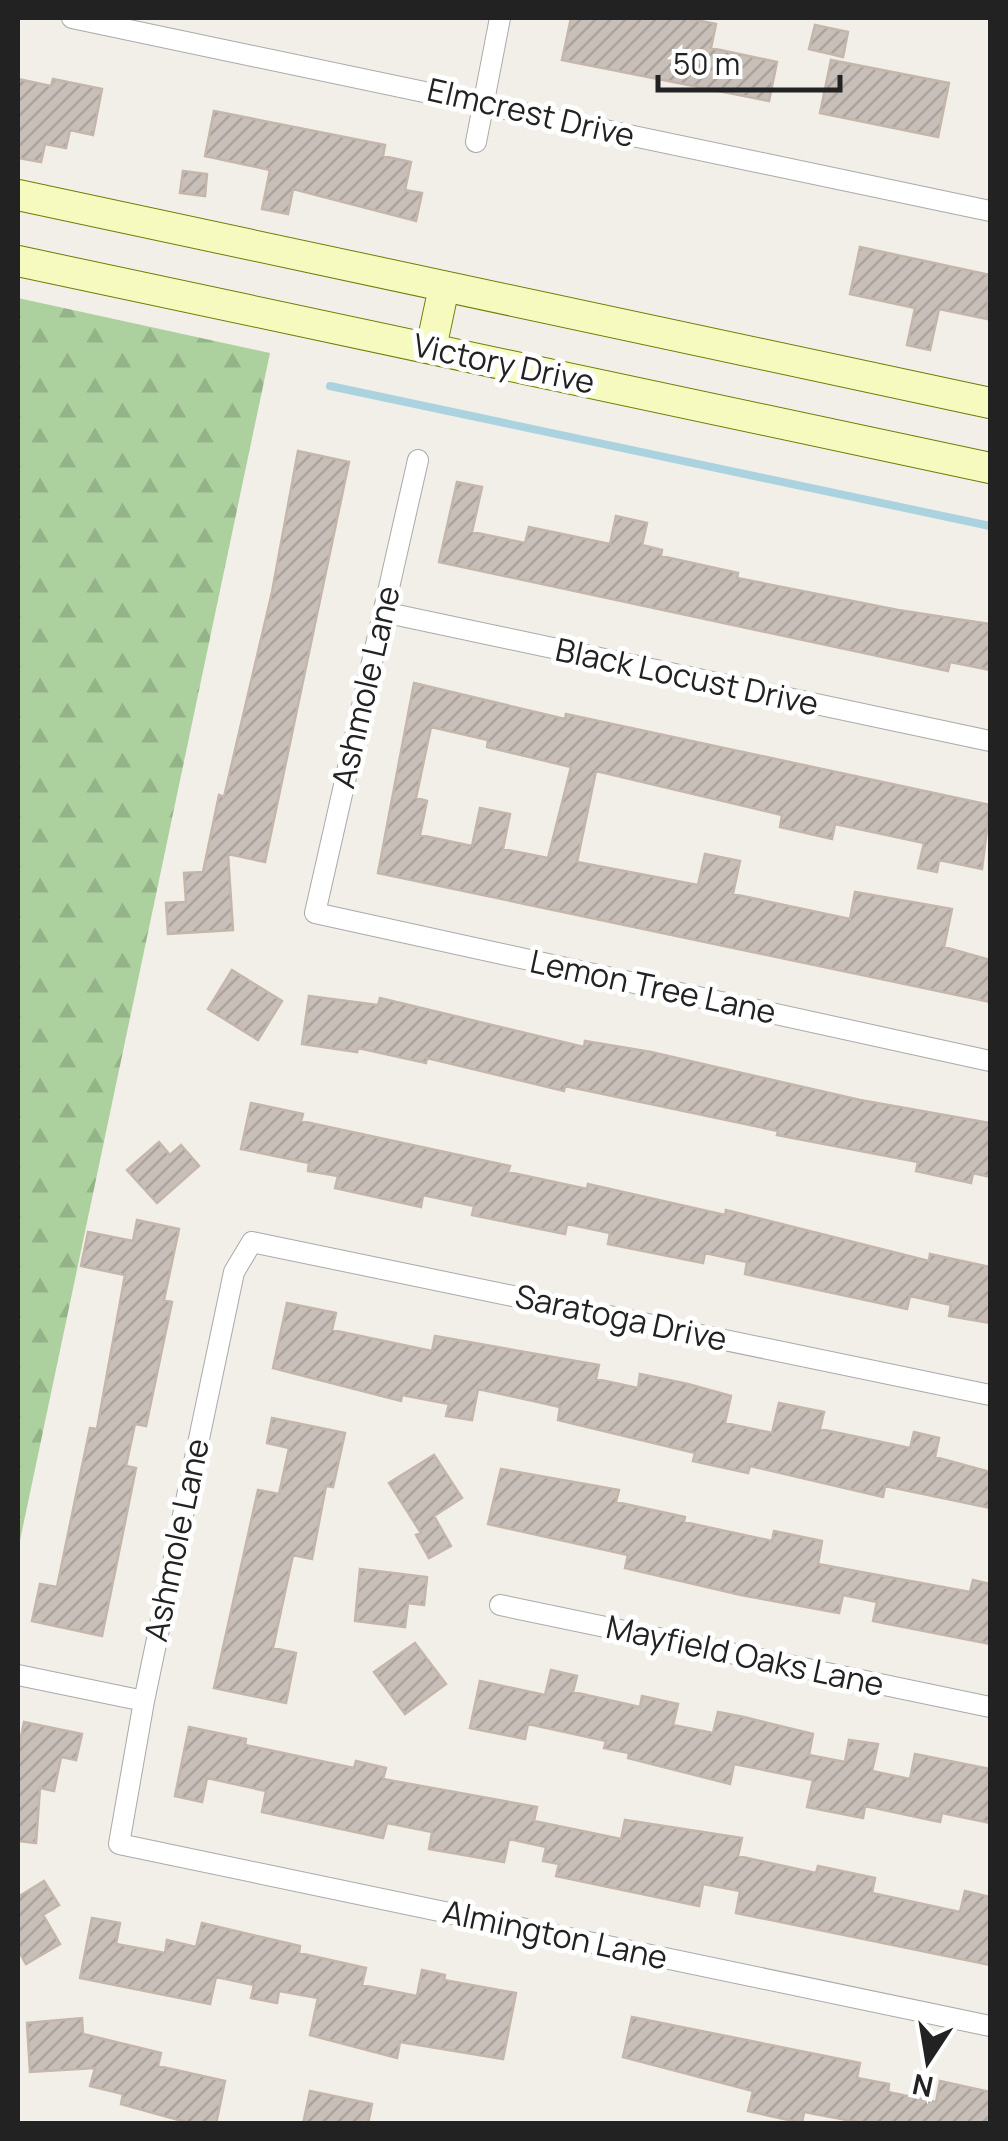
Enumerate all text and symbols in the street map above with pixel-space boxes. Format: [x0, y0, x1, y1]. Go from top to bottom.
scale bar [658, 30, 840, 92]
text: 50 m [673, 43, 740, 84]
street label: Elmcrest Drive [423, 67, 639, 157]
street label: Victory Drive [409, 322, 599, 404]
street label: Ashmole Lane [320, 581, 410, 792]
street label: Black Locust Drive [552, 627, 823, 725]
street label: Lemon Tree Lane [526, 938, 780, 1034]
street label: Saratoga Drive [511, 1273, 731, 1361]
street label: Ashmole Lane [133, 1434, 219, 1645]
street label: Mayfield Oaks Lane [602, 1604, 888, 1706]
street label: Almington Lane [439, 1889, 672, 1979]
north arrow [878, 2011, 978, 2111]
text: N [909, 2066, 936, 2107]

